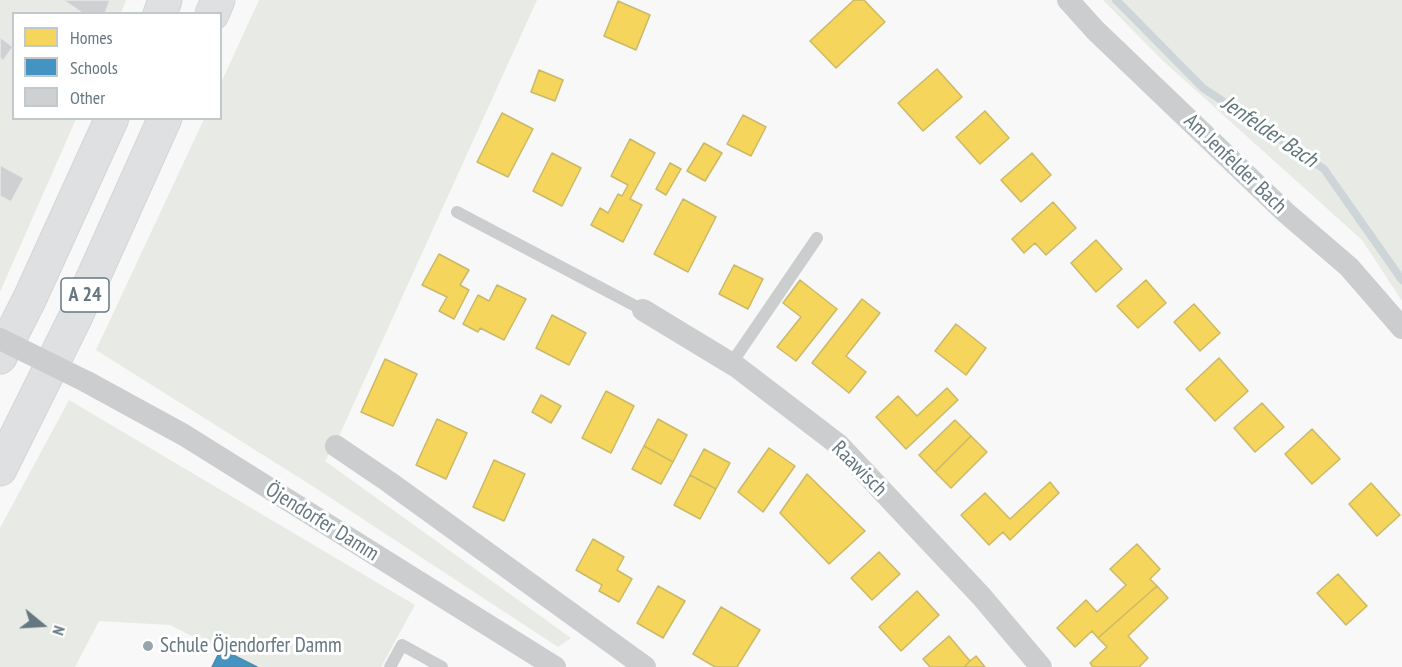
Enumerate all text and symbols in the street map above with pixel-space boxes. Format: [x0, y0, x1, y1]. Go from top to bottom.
legend [12, 12, 222, 120]
text: Homes [70, 26, 113, 49]
text: Schools [70, 56, 118, 79]
text: Other [70, 86, 105, 109]
water label: Jenfelder Bach [1216, 90, 1322, 174]
street label: Am Jenfelder Bach [1178, 109, 1292, 219]
road number: A 24 [61, 278, 109, 312]
street label: Raawisch [826, 436, 892, 502]
street label: Öjendorfer Damm [261, 477, 383, 567]
north arrow [12, 595, 72, 655]
text: N [48, 623, 70, 638]
place label: Schule Öjendorfer Damm [160, 633, 342, 659]
marker: Schule Öjendorfer Damm [141, 639, 155, 653]

